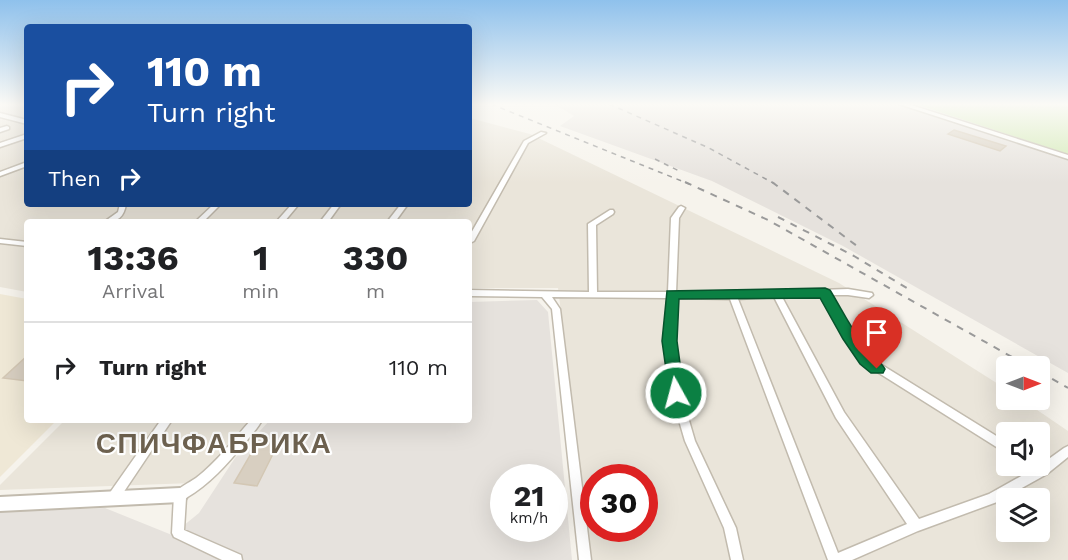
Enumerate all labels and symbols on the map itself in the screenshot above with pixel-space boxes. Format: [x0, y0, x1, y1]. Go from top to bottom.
pin [851, 307, 902, 369]
north arrow [996, 356, 1050, 410]
position arrow [644, 361, 708, 425]
district label: СПИЧФАБРИКА [96, 427, 332, 460]
speed limit sign: 30 [580, 464, 658, 542]

